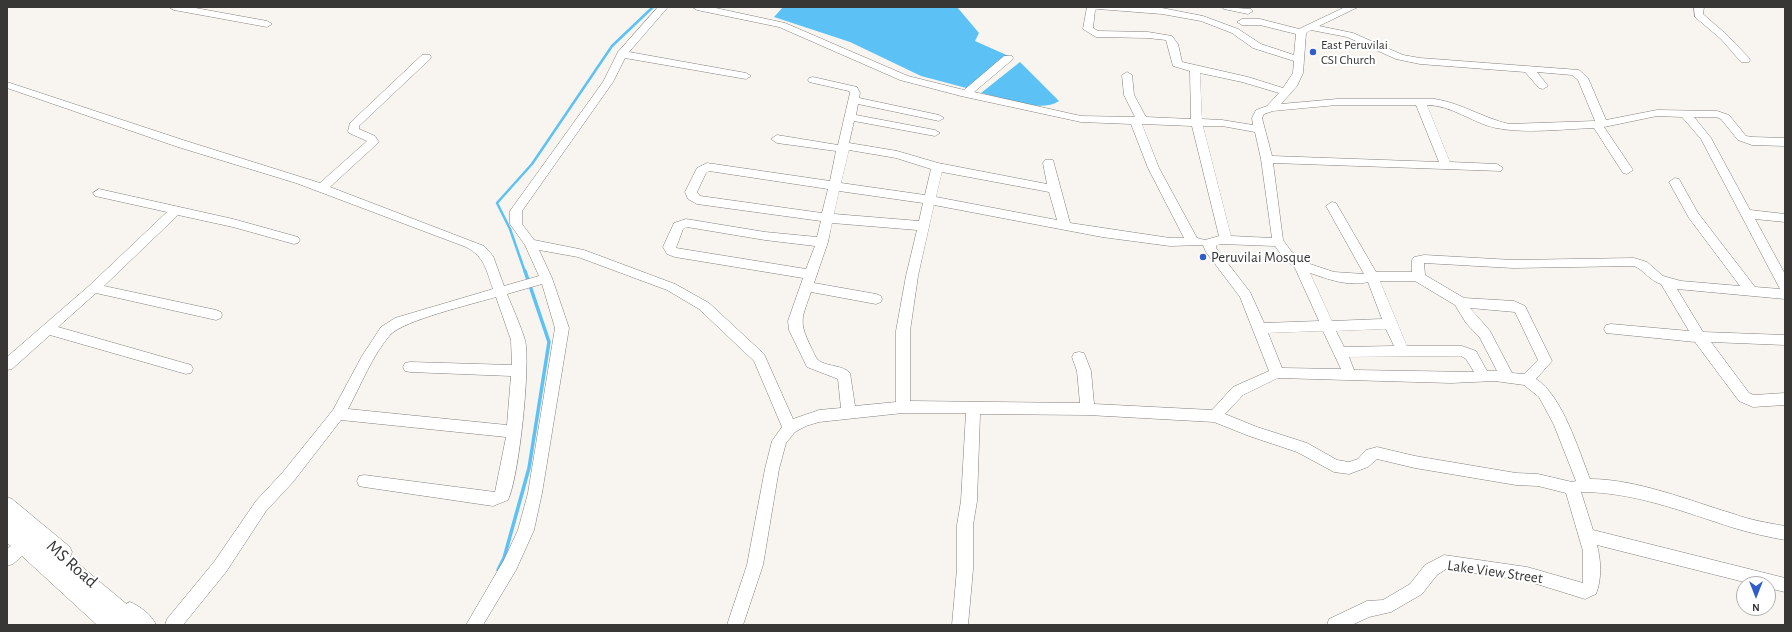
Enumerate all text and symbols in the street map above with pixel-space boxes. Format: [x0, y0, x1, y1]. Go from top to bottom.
place label: East Peruvilai CSI Church [1321, 37, 1388, 68]
marker: East Peruvilai CSI Church [1308, 47, 1318, 57]
place label: Peruvilai Mosque [1211, 248, 1311, 266]
marker: Peruvilai Mosque [1198, 252, 1208, 262]
street label: MS Road [42, 535, 102, 593]
street label: Lake View Street [1446, 556, 1544, 588]
north arrow [1736, 576, 1776, 616]
text: N [1752, 602, 1760, 613]

